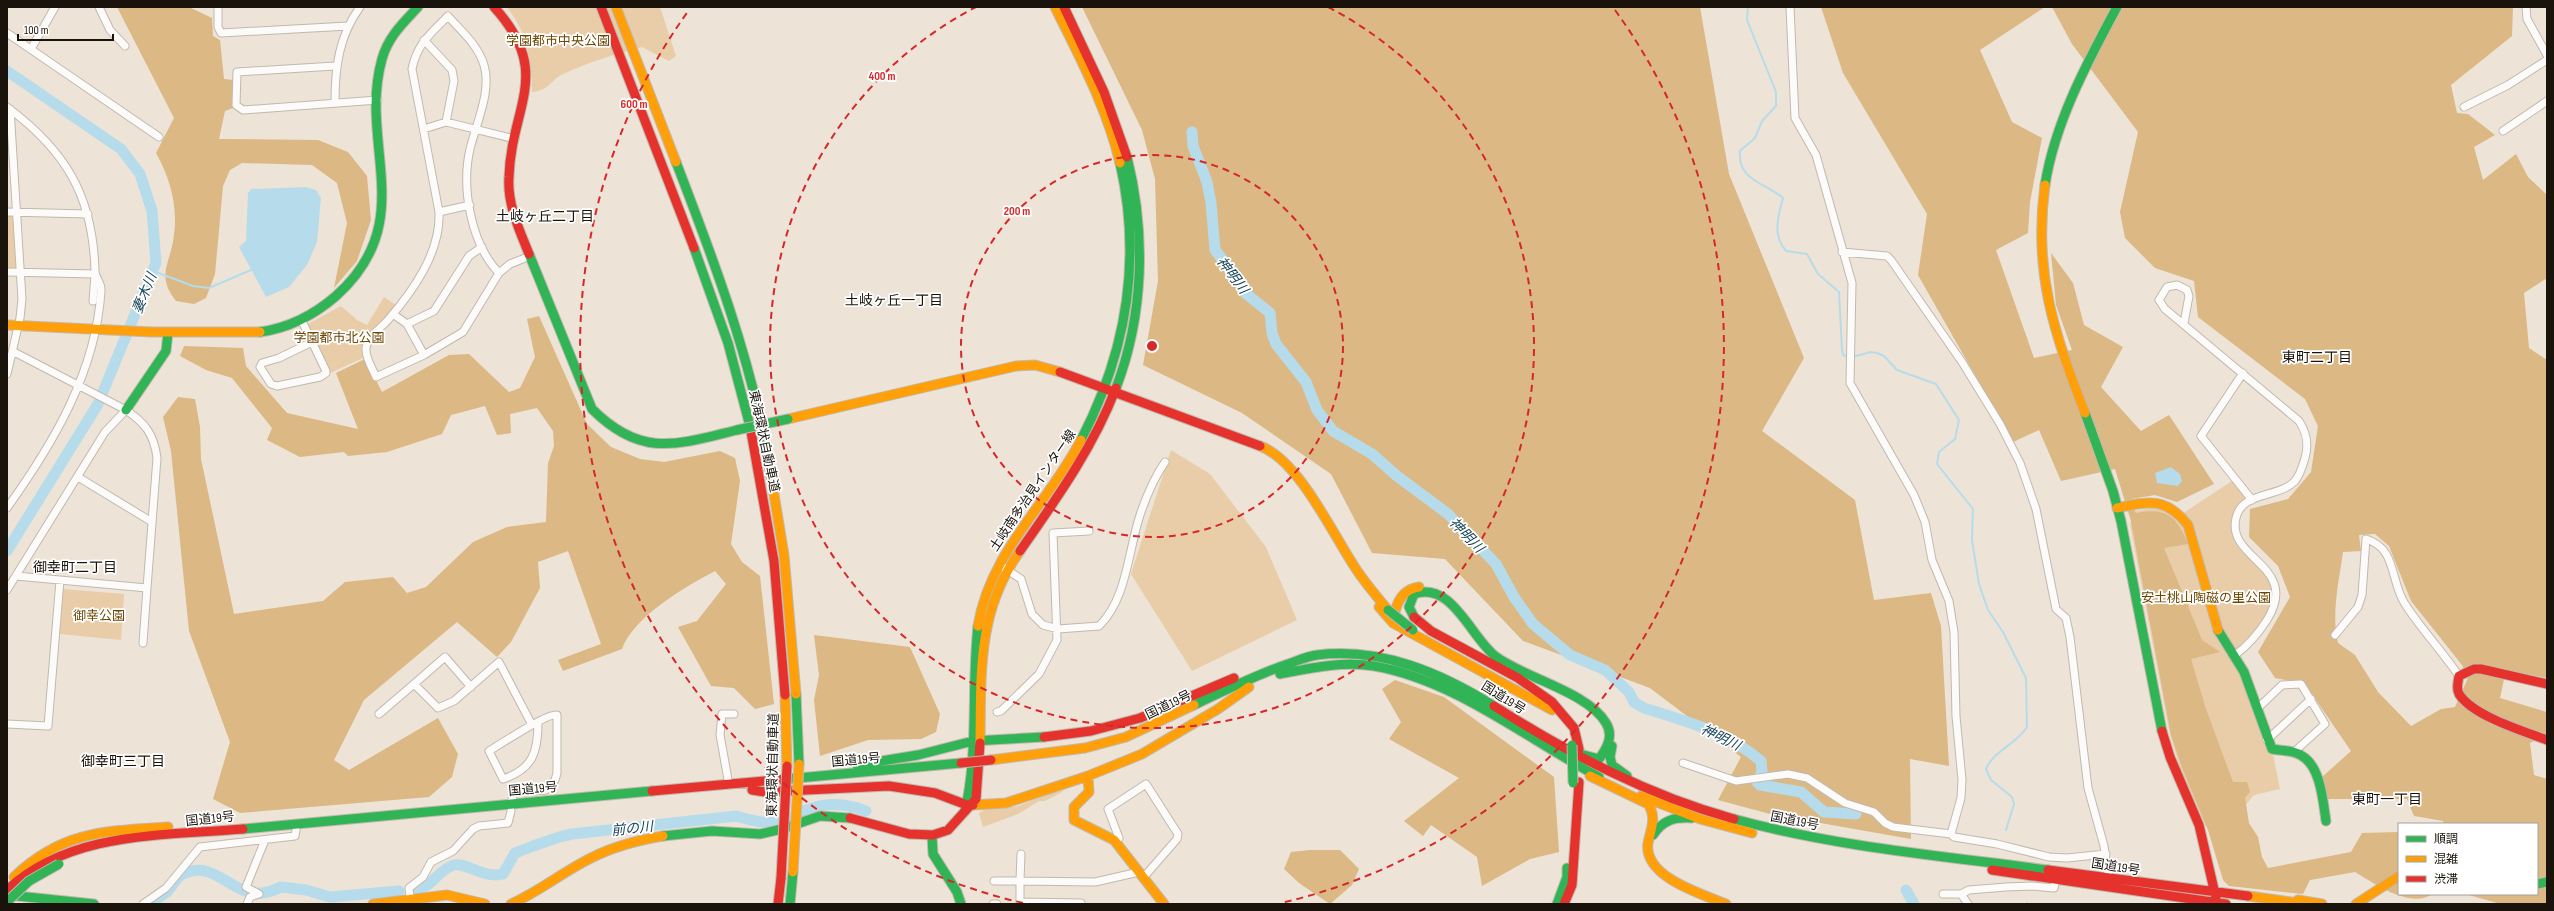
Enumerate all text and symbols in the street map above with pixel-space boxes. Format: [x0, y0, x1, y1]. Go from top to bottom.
scale bar [18, 16, 113, 42]
text: 100 m [24, 23, 49, 38]
park label: 学園都市中央公園 [506, 33, 610, 49]
text: 400 m [869, 69, 895, 84]
text: 600 m [621, 97, 647, 112]
text: 200 m [1004, 204, 1030, 219]
district label: 土岐ヶ丘二丁目 [496, 208, 594, 225]
water label: 神明川 [1213, 253, 1253, 299]
water label: 妻木川 [129, 269, 161, 316]
district label: 土岐ヶ丘一丁目 [845, 292, 943, 309]
park label: 学園都市北公園 [293, 330, 385, 346]
centre of rings [1145, 339, 1159, 353]
district label: 東町二丁目 [2282, 349, 2352, 366]
street label: 東海環状自動車道 [745, 389, 783, 494]
street label: 土岐南多治見インター線 [986, 427, 1079, 554]
water label: 神明川 [1446, 514, 1489, 558]
district label: 御幸町二丁目 [33, 559, 117, 576]
park label: 安土桃山陶磁の里公園 [2141, 590, 2271, 606]
park label: 御幸公園 [73, 608, 125, 624]
street label: 国道19号 [1478, 678, 1529, 718]
street label: 国道19号 [1143, 687, 1194, 723]
street label: 東海環状自動車道 [764, 713, 782, 817]
water label: 神明川 [1698, 721, 1745, 755]
street label: 国道19号 [831, 750, 881, 770]
district label: 御幸町三丁目 [81, 753, 165, 770]
street label: 国道19号 [508, 779, 558, 799]
district label: 東町一丁目 [2352, 791, 2422, 808]
street label: 国道19号 [185, 808, 235, 830]
street label: 国道19号 [1769, 808, 1821, 834]
water label: 前の川 [610, 818, 656, 839]
legend [2398, 823, 2538, 895]
text: 順調 [2434, 832, 2458, 847]
text: 混雑 [2434, 852, 2458, 867]
street label: 国道19号 [2090, 855, 2141, 879]
text: 渋滞 [2434, 872, 2458, 887]

